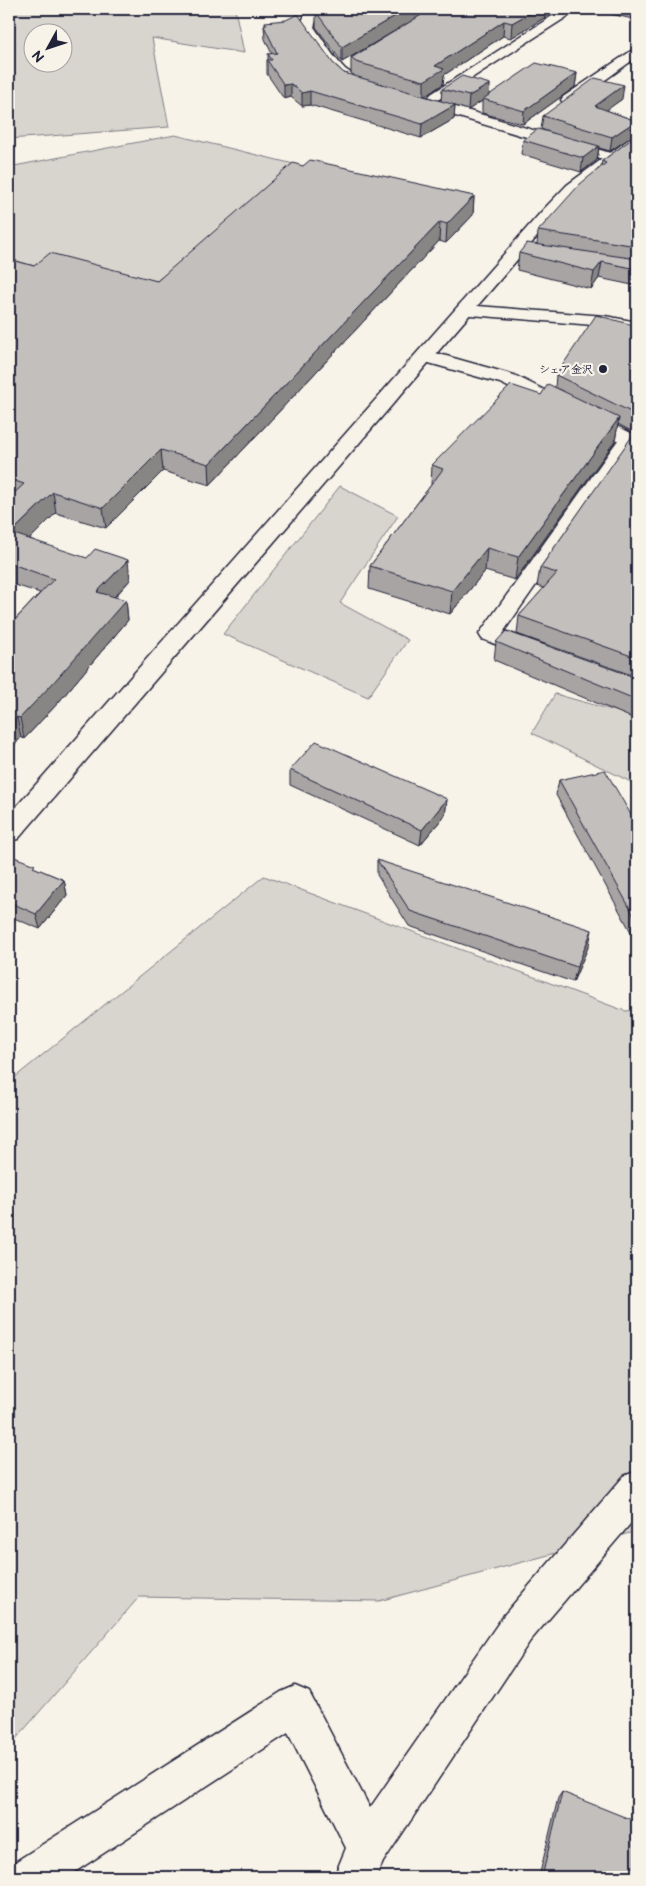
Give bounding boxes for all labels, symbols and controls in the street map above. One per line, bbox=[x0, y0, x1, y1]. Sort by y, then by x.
north arrow bbox=[22, 22, 72, 72]
text: N bbox=[29, 47, 48, 66]
place label: シェア金沢 bbox=[539, 363, 593, 376]
marker: シェア金沢 bbox=[597, 363, 609, 375]

